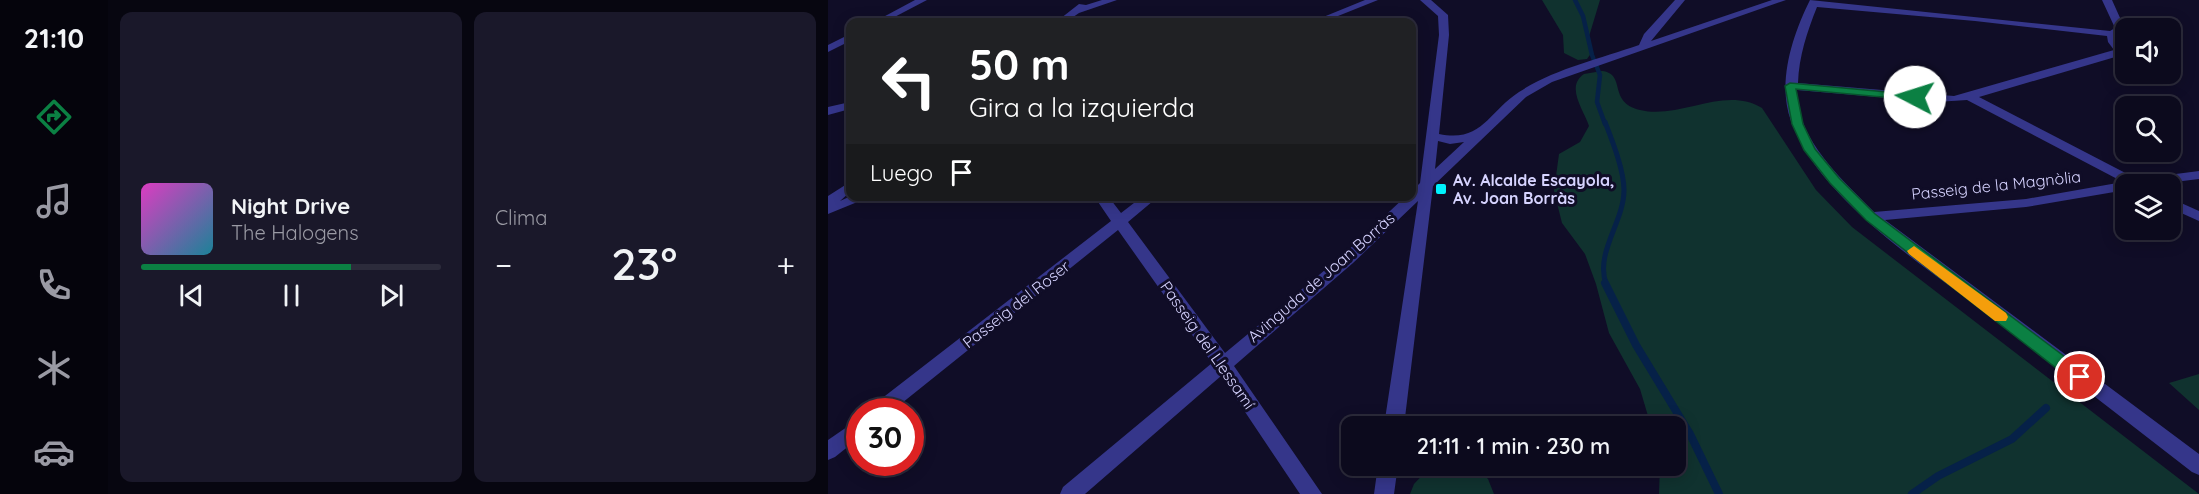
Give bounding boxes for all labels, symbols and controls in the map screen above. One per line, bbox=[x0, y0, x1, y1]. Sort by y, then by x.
map controls bbox=[2115, 18, 2181, 240]
button: sound bbox=[2115, 18, 2181, 84]
text: 21:10 bbox=[24, 21, 84, 55]
text: 50 m bbox=[969, 38, 1069, 91]
icon: left bbox=[870, 42, 948, 120]
position arrow bbox=[1883, 65, 1947, 129]
text: Gira a la izquierda bbox=[969, 90, 1195, 124]
icon: directions bbox=[33, 96, 75, 138]
button: search bbox=[2115, 96, 2181, 162]
icon: arrive bbox=[945, 156, 978, 189]
text: Luego bbox=[870, 159, 933, 187]
street label: Passeig de la Magnòlia bbox=[1910, 166, 2082, 204]
place label: Av. Alcalde Escayola, Av. Joan Borràs bbox=[1453, 170, 1614, 208]
button: layers bbox=[2115, 174, 2181, 240]
icon: music bbox=[33, 180, 75, 222]
marker: Av. Alcalde Escayola, Av. Joan Borràs bbox=[1434, 182, 1448, 196]
text: Night Drive bbox=[231, 192, 350, 220]
text: Clima bbox=[495, 205, 547, 230]
street label: Avinguda de Joan Borràs bbox=[1243, 208, 1399, 346]
text: The Halogens bbox=[231, 220, 359, 245]
text: 23° bbox=[611, 235, 677, 291]
text: − bbox=[495, 244, 512, 285]
text: + bbox=[776, 244, 795, 285]
street label: Passeig del Roser bbox=[958, 256, 1074, 352]
icon: phone bbox=[33, 264, 75, 306]
street label: Passeig del Llessamí bbox=[1156, 277, 1260, 413]
icon: previous bbox=[175, 279, 208, 312]
icon: pause bbox=[275, 279, 308, 312]
icon: next bbox=[375, 279, 408, 312]
icon: climate bbox=[33, 347, 75, 389]
pin bbox=[2054, 351, 2105, 402]
icon: arrive bbox=[2063, 360, 2096, 393]
speed limit sign: 30 bbox=[846, 398, 924, 476]
icon: car bbox=[33, 431, 75, 473]
text: 21:11 · 1 min · 230 m bbox=[1417, 432, 1610, 460]

